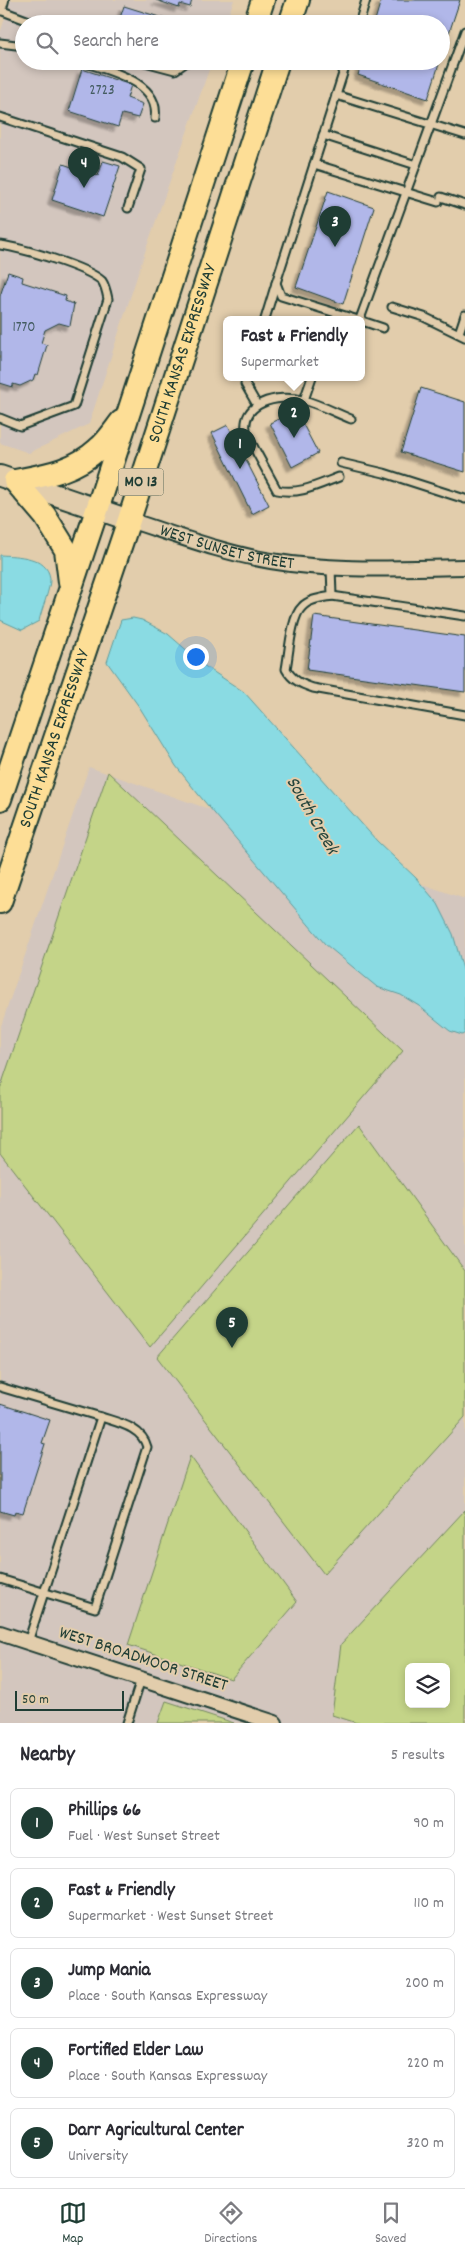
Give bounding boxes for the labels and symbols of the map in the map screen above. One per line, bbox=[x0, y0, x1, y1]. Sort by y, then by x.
house number: 2723 bbox=[89, 80, 115, 102]
pin: 4 bbox=[68, 147, 100, 188]
pin: 3 bbox=[319, 206, 351, 247]
street label: SOUTH KANSAS EXPRESSWAY bbox=[142, 260, 224, 446]
house number: 1770 bbox=[13, 317, 35, 339]
pin: 2 bbox=[278, 397, 310, 438]
pin: 1 bbox=[224, 428, 256, 469]
road number: MO 13 bbox=[118, 468, 164, 496]
street label: WEST SUNSET STREET bbox=[156, 518, 296, 577]
your location bbox=[183, 644, 209, 670]
street label: SOUTH KANSAS EXPRESSWAY bbox=[13, 645, 97, 832]
water label: South Creek bbox=[278, 772, 345, 862]
pin: 5 bbox=[216, 1307, 248, 1348]
street label: WEST BROADMOOR STREET bbox=[55, 1621, 231, 1699]
scale bar bbox=[15, 1688, 124, 1711]

